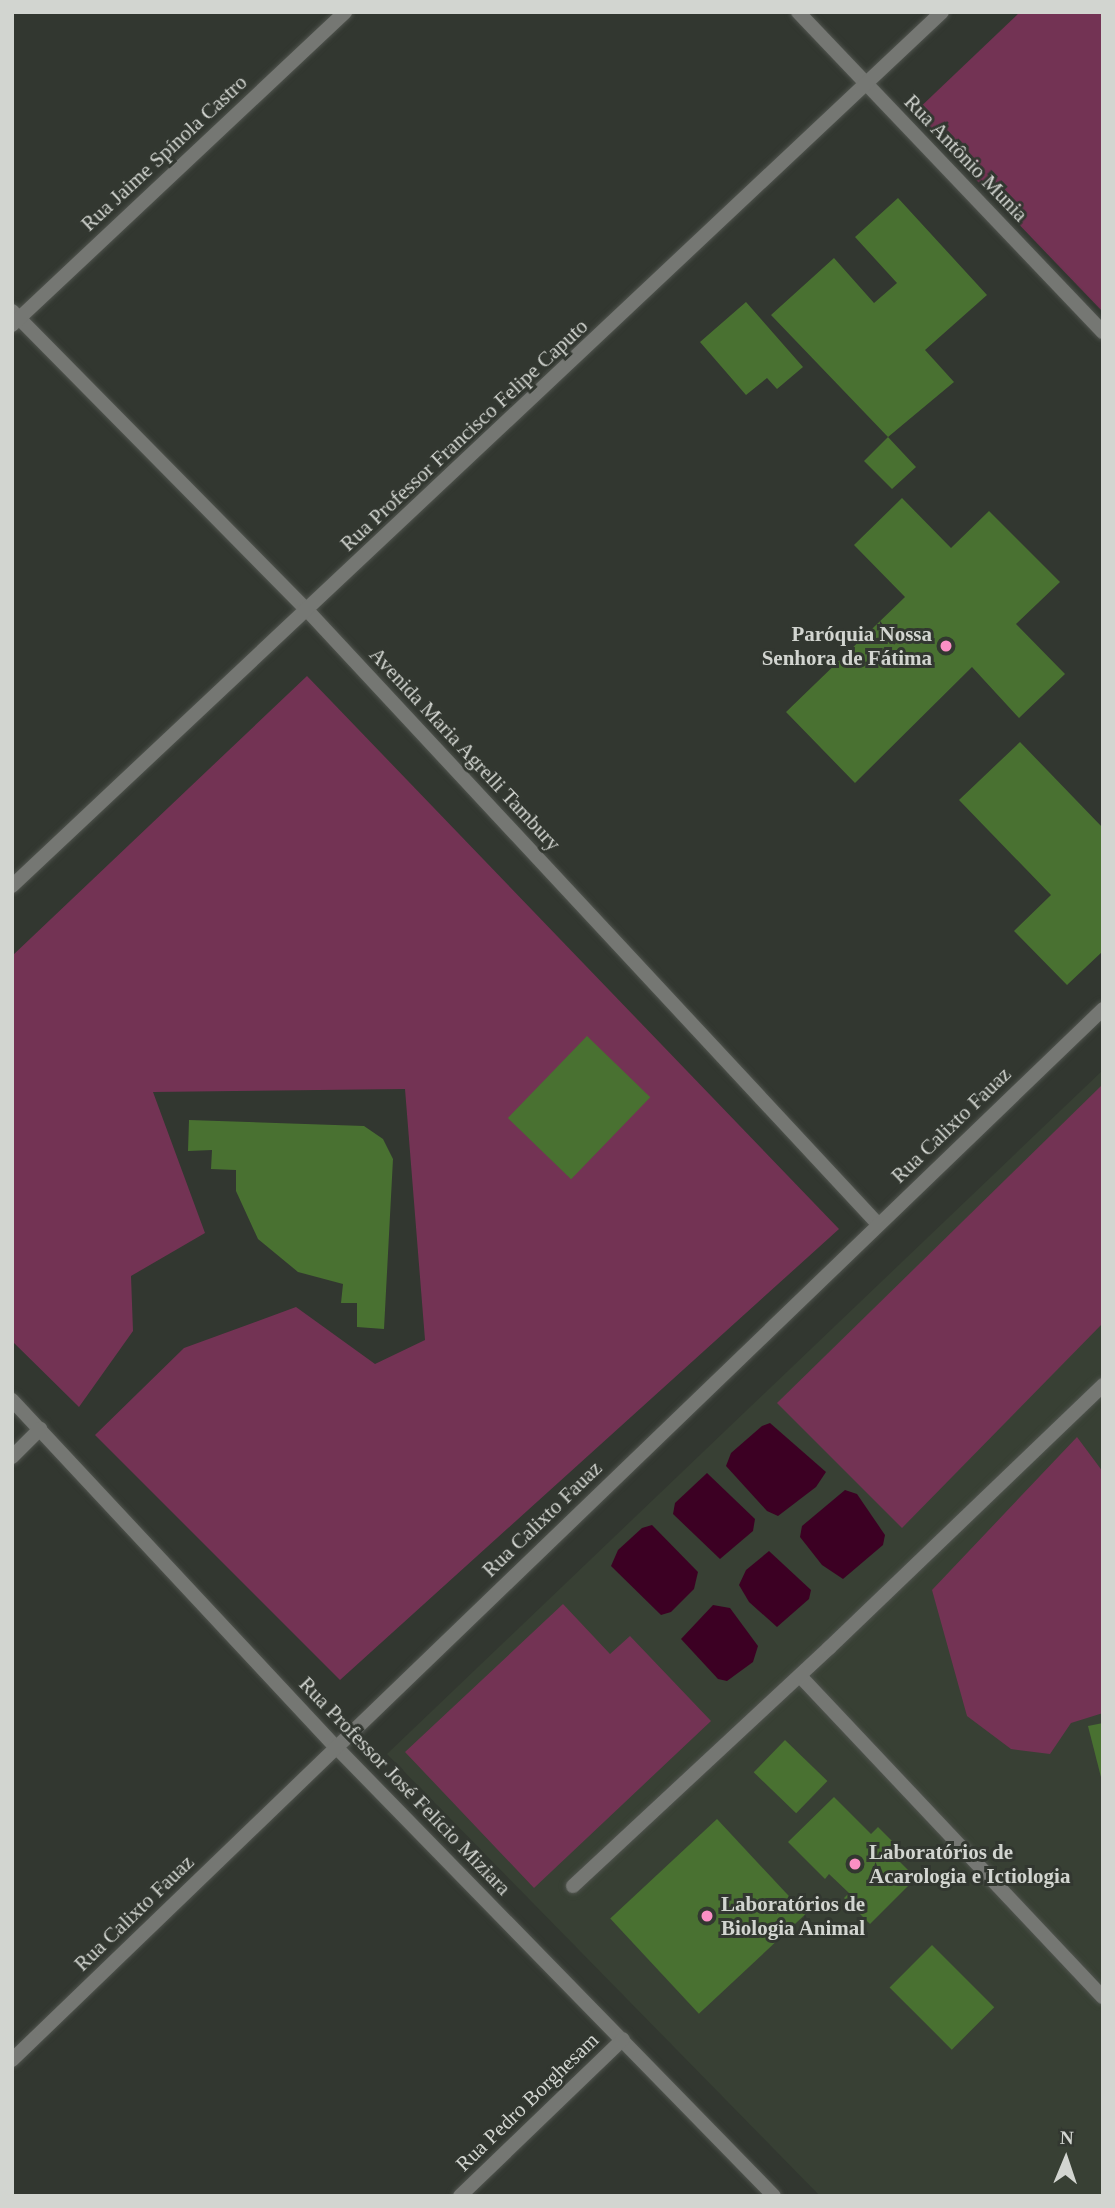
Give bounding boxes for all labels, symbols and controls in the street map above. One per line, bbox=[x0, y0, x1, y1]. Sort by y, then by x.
street label: Rua Jaime Spínola Castro bbox=[76, 70, 252, 236]
street label: Rua Antônio Munia bbox=[899, 89, 1033, 227]
street label: Rua Professor Francisco Felipe Caputo bbox=[335, 314, 593, 556]
place label: Paróquia Nossa Senhora de Fátima bbox=[762, 621, 932, 671]
marker: Paróquia Nossa Senhora de Fátima bbox=[938, 638, 954, 654]
street label: Avenida Maria Agrelli Tambury bbox=[364, 642, 566, 856]
street label: Rua Calixto Fauaz bbox=[886, 1062, 1016, 1188]
street label: Rua Calixto Fauaz bbox=[477, 1456, 607, 1582]
street label: Rua Professor José Felício Miziara bbox=[294, 1672, 516, 1900]
place label: Laboratórios de Acarologia e Ictiologia bbox=[869, 1839, 1070, 1889]
street label: Rua Calixto Fauaz bbox=[69, 1850, 199, 1976]
marker: Laboratórios de Acarologia e Ictiologia bbox=[847, 1856, 863, 1872]
place label: Laboratórios de Biologia Animal bbox=[721, 1891, 866, 1941]
marker: Laboratórios de Biologia Animal bbox=[699, 1908, 715, 1924]
street label: Rua Pedro Borghesam bbox=[450, 2027, 604, 2177]
north arrow bbox=[1031, 2124, 1101, 2194]
text: N bbox=[1060, 2127, 1074, 2148]

